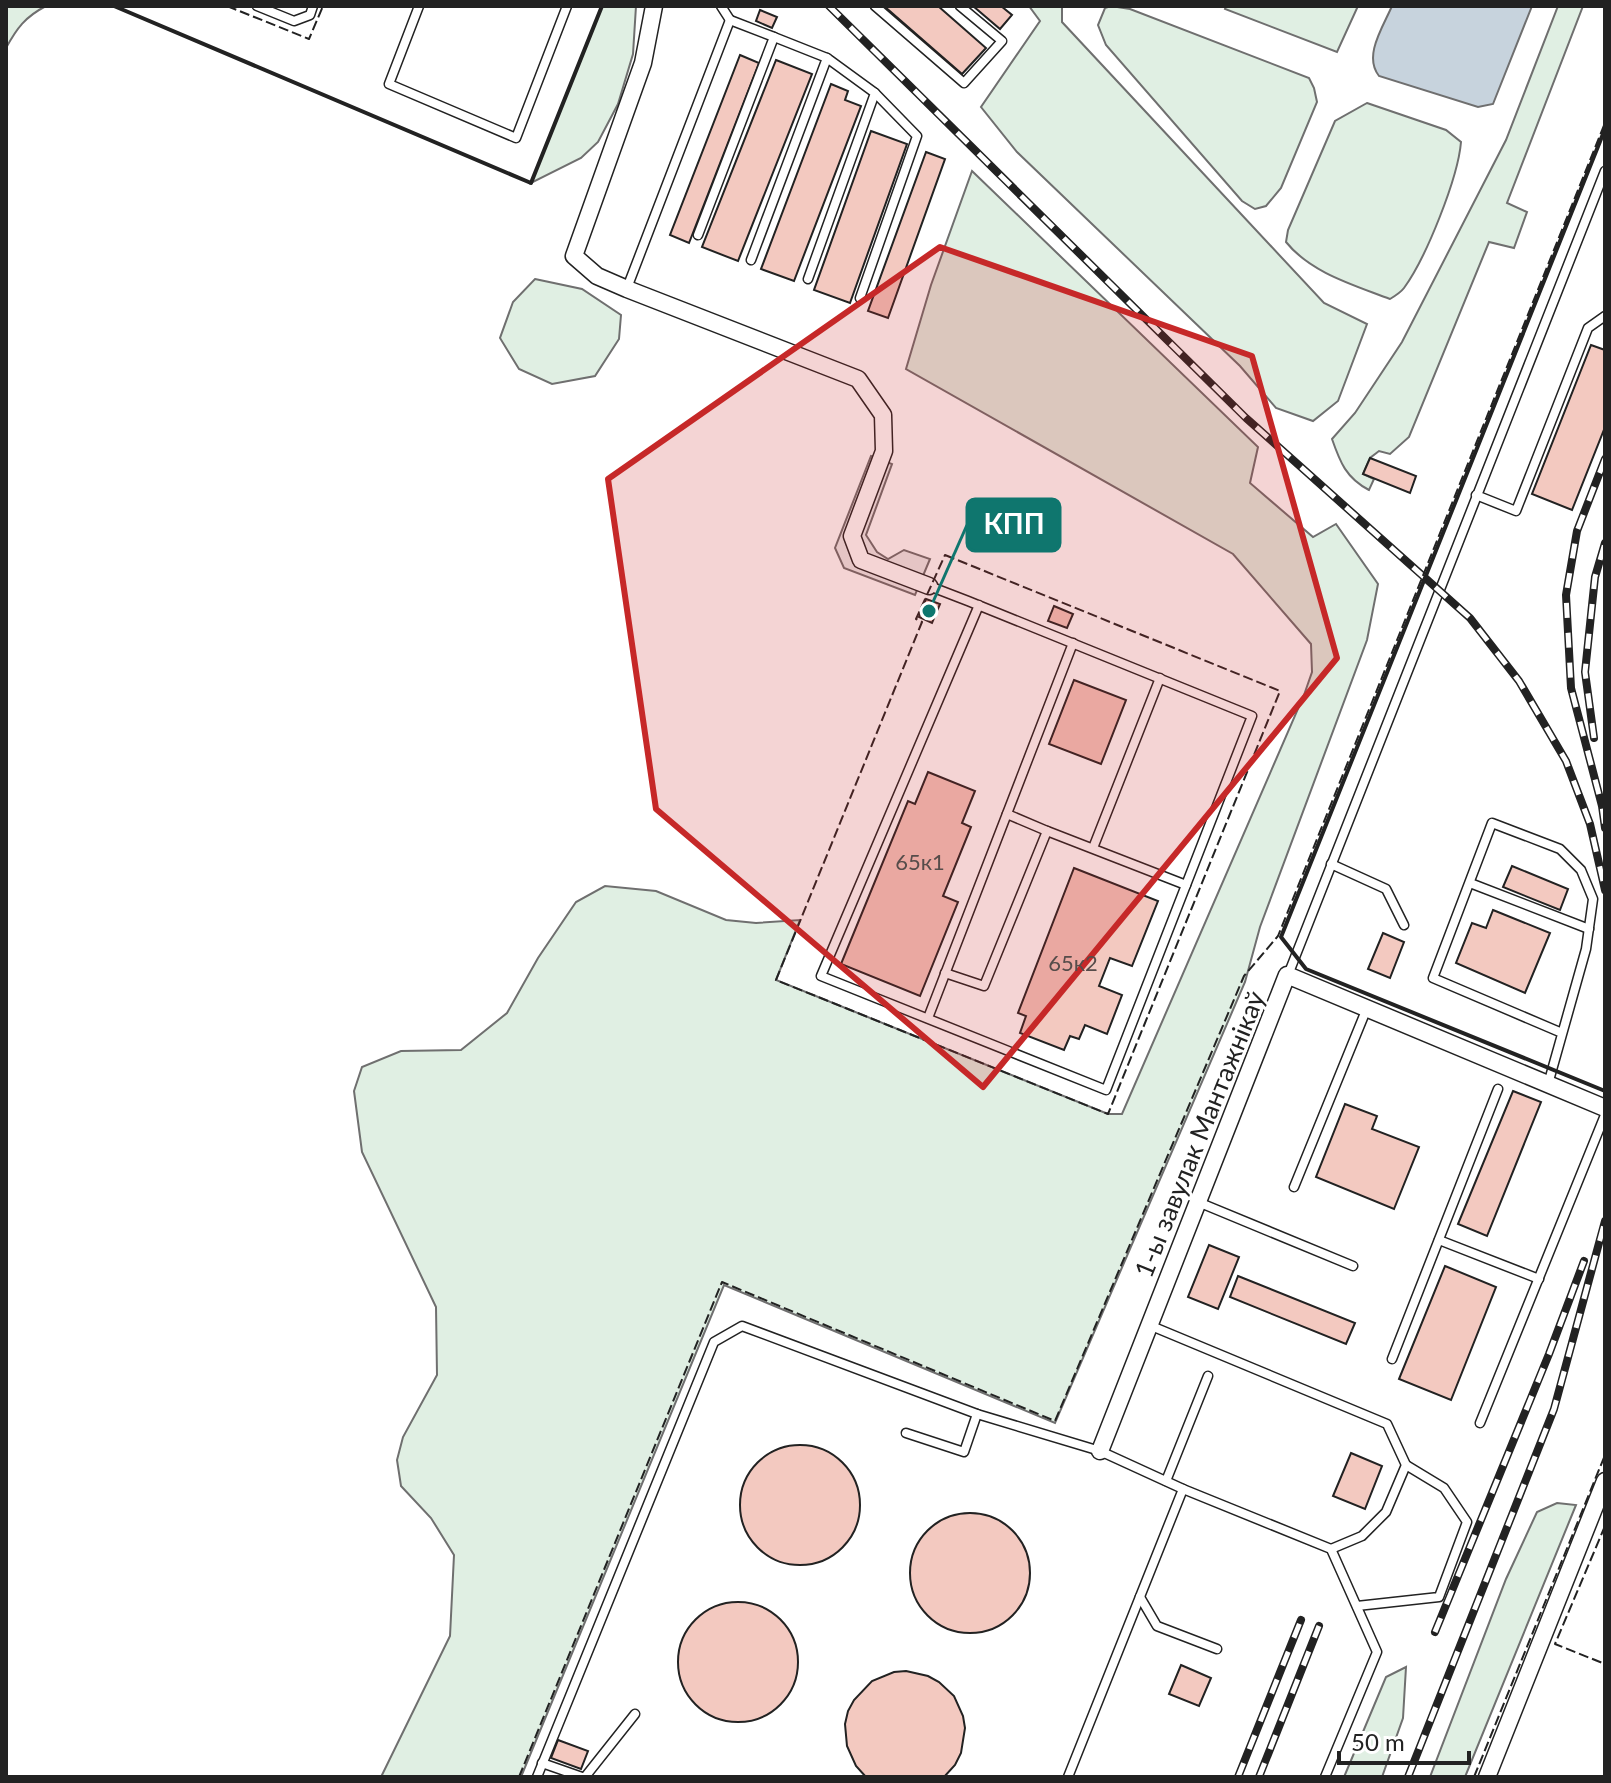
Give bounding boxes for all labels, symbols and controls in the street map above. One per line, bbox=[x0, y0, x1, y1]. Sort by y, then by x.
callout: КПП bbox=[967, 499, 1060, 551]
text: КПП bbox=[983, 506, 1045, 540]
house number: 65к1 bbox=[895, 848, 945, 875]
house number: 65к2 bbox=[1048, 949, 1098, 976]
street label: 1-ы завулак Мантажнікаў bbox=[1127, 986, 1271, 1282]
scale bar bbox=[1339, 1715, 1469, 1765]
text: 50 m bbox=[1351, 1727, 1405, 1756]

